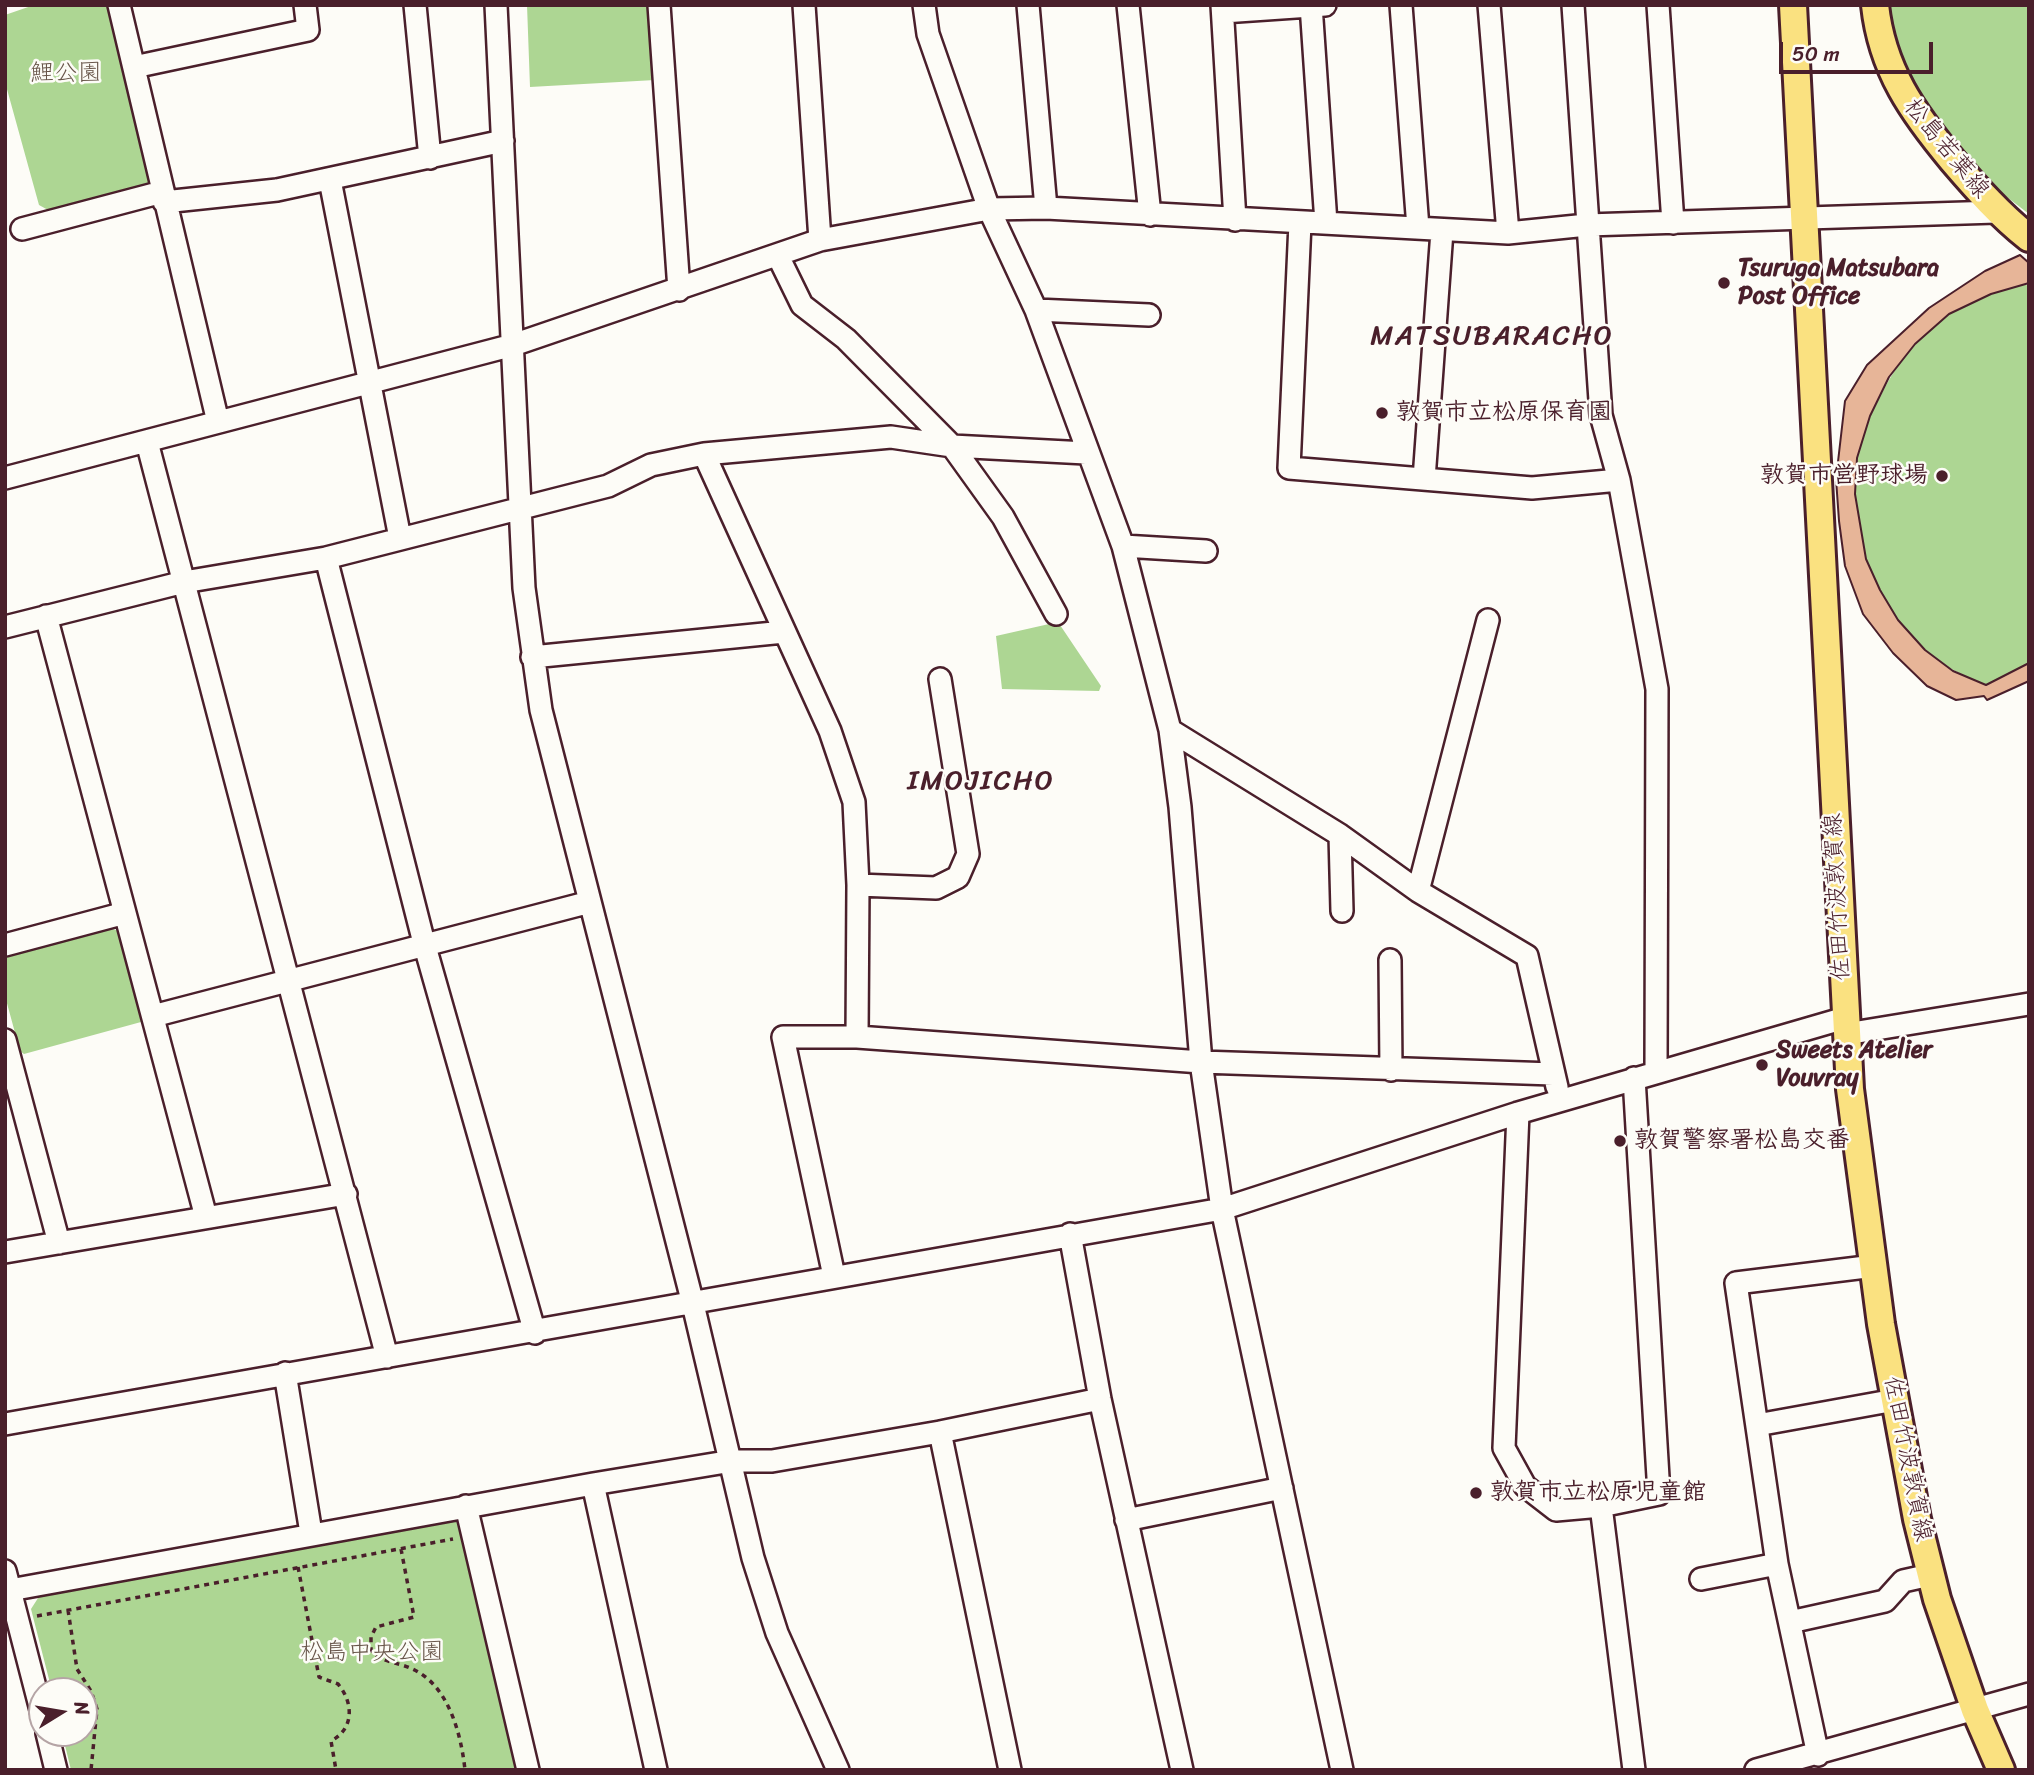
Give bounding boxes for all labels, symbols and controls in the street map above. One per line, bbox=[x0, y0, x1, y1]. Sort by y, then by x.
scale bar bbox=[1782, 28, 1936, 72]
text: 50 m bbox=[1792, 35, 1840, 73]
park label: 鯉公園 bbox=[30, 60, 102, 88]
street label: 松島若葉線 bbox=[1897, 93, 1995, 205]
place label: Tsuruga Matsubara Post Office bbox=[1738, 255, 1939, 311]
marker: Tsuruga Matsubara Post Office bbox=[1716, 275, 1732, 291]
district label: MATSUBARACHO bbox=[1374, 320, 1610, 354]
place label: 敦賀市立松原保育園 bbox=[1396, 399, 1612, 427]
marker: 敦賀市立松原保育園 bbox=[1374, 405, 1390, 421]
place label: 敦賀市営野球場 bbox=[1760, 462, 1928, 490]
marker: 敦賀市営野球場 bbox=[1934, 468, 1950, 484]
district label: IMOJICHO bbox=[910, 765, 1052, 799]
street label: 佐田竹波敦賀線 bbox=[1819, 812, 1857, 982]
place label: Sweets Atelier Vouvray bbox=[1776, 1037, 1932, 1093]
marker: Sweets Atelier Vouvray bbox=[1754, 1057, 1770, 1073]
place label: 敦賀警察署松島交番 bbox=[1634, 1127, 1850, 1155]
marker: 敦賀警察署松島交番 bbox=[1612, 1133, 1628, 1149]
street label: 佐田竹波敦賀線 bbox=[1877, 1374, 1937, 1544]
place label: 敦賀市立松原児童館 bbox=[1490, 1479, 1706, 1507]
marker: 敦賀市立松原児童館 bbox=[1468, 1485, 1484, 1501]
park label: 松島中央公園 bbox=[300, 1639, 444, 1667]
north arrow bbox=[28, 1677, 98, 1747]
text: N bbox=[65, 1699, 100, 1718]

